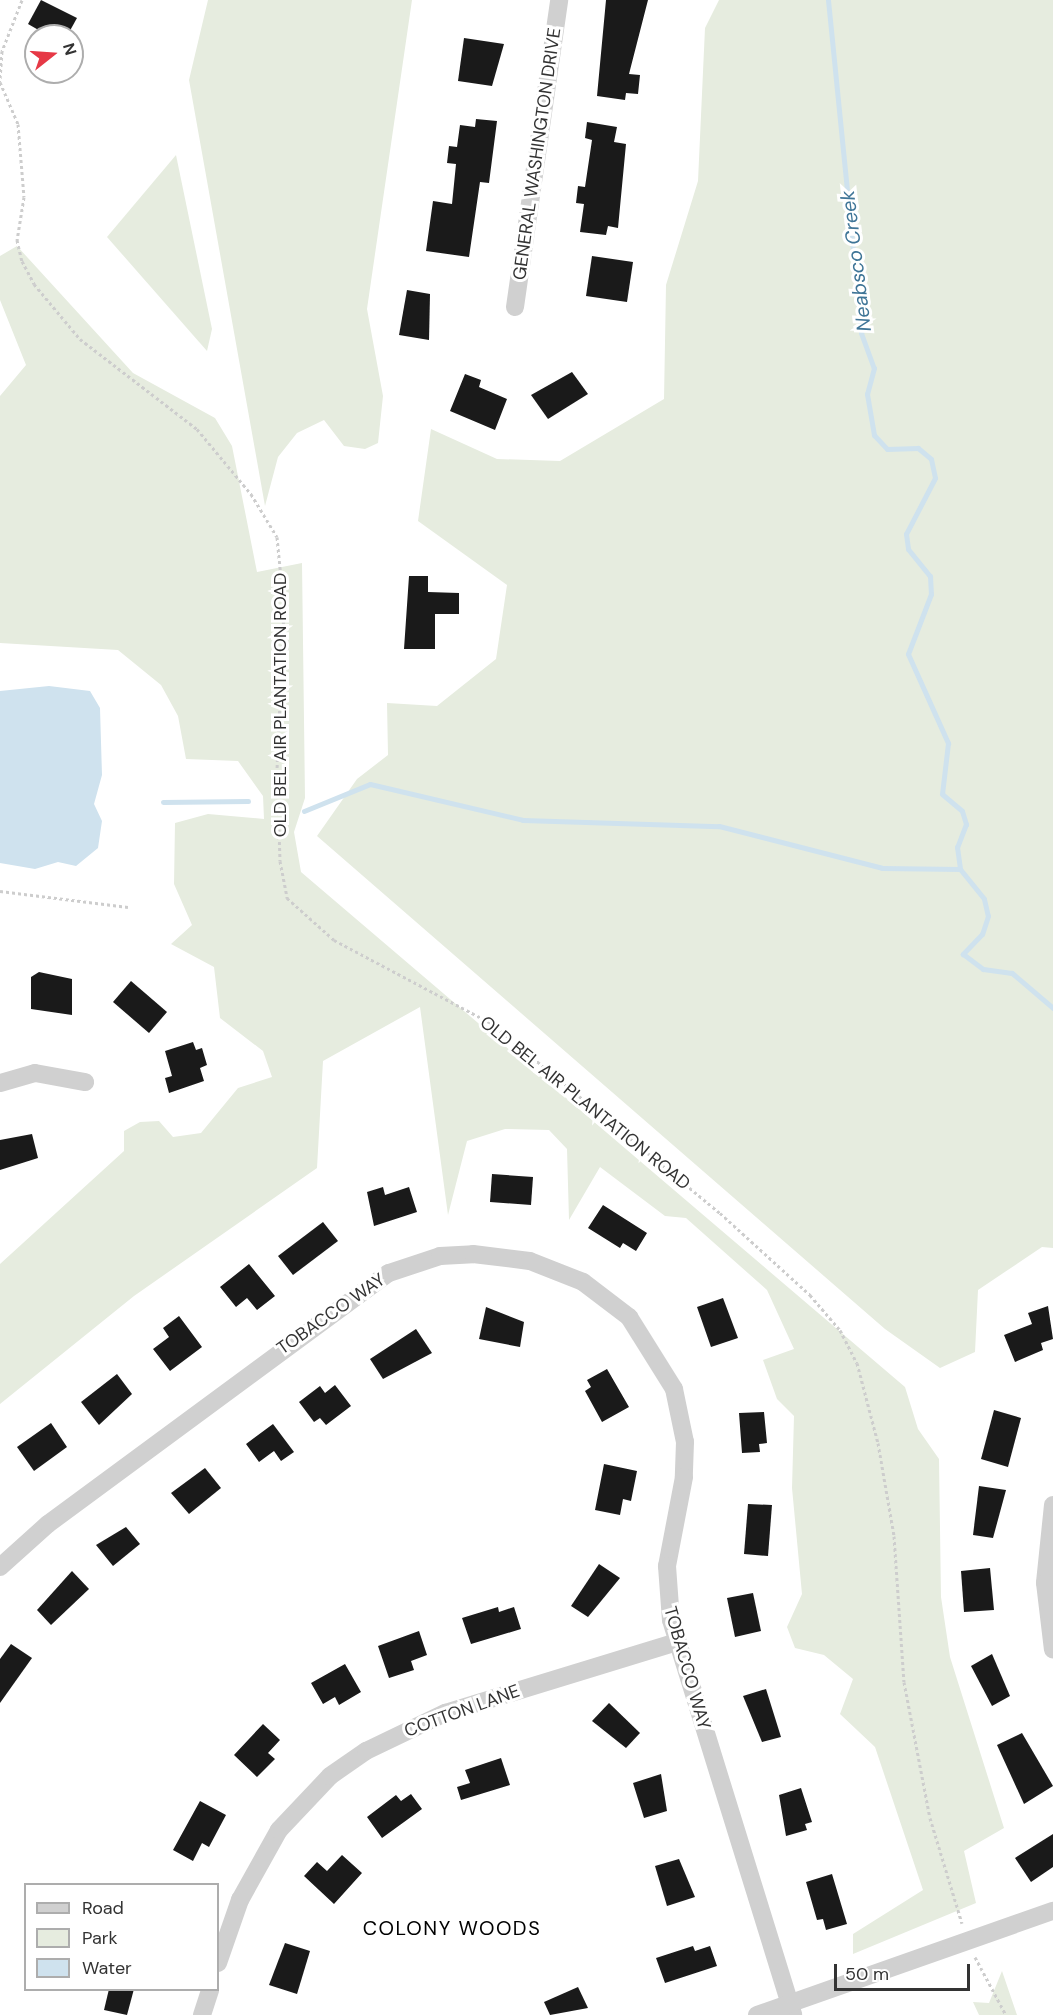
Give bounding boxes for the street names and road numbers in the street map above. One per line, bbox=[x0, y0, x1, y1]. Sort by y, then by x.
street label: GENERAL WASHINGTON DRIVE bbox=[509, 26, 565, 282]
street label: OLD BEL AIR PLANTATION ROAD bbox=[269, 573, 291, 837]
street label: OLD BEL AIR PLANTATION ROAD bbox=[475, 1011, 695, 1195]
street label: TOBACCO WAY bbox=[273, 1269, 389, 1359]
street label: TOBACCO WAY bbox=[659, 1604, 715, 1732]
street label: COTTON LANE bbox=[401, 1680, 523, 1742]

